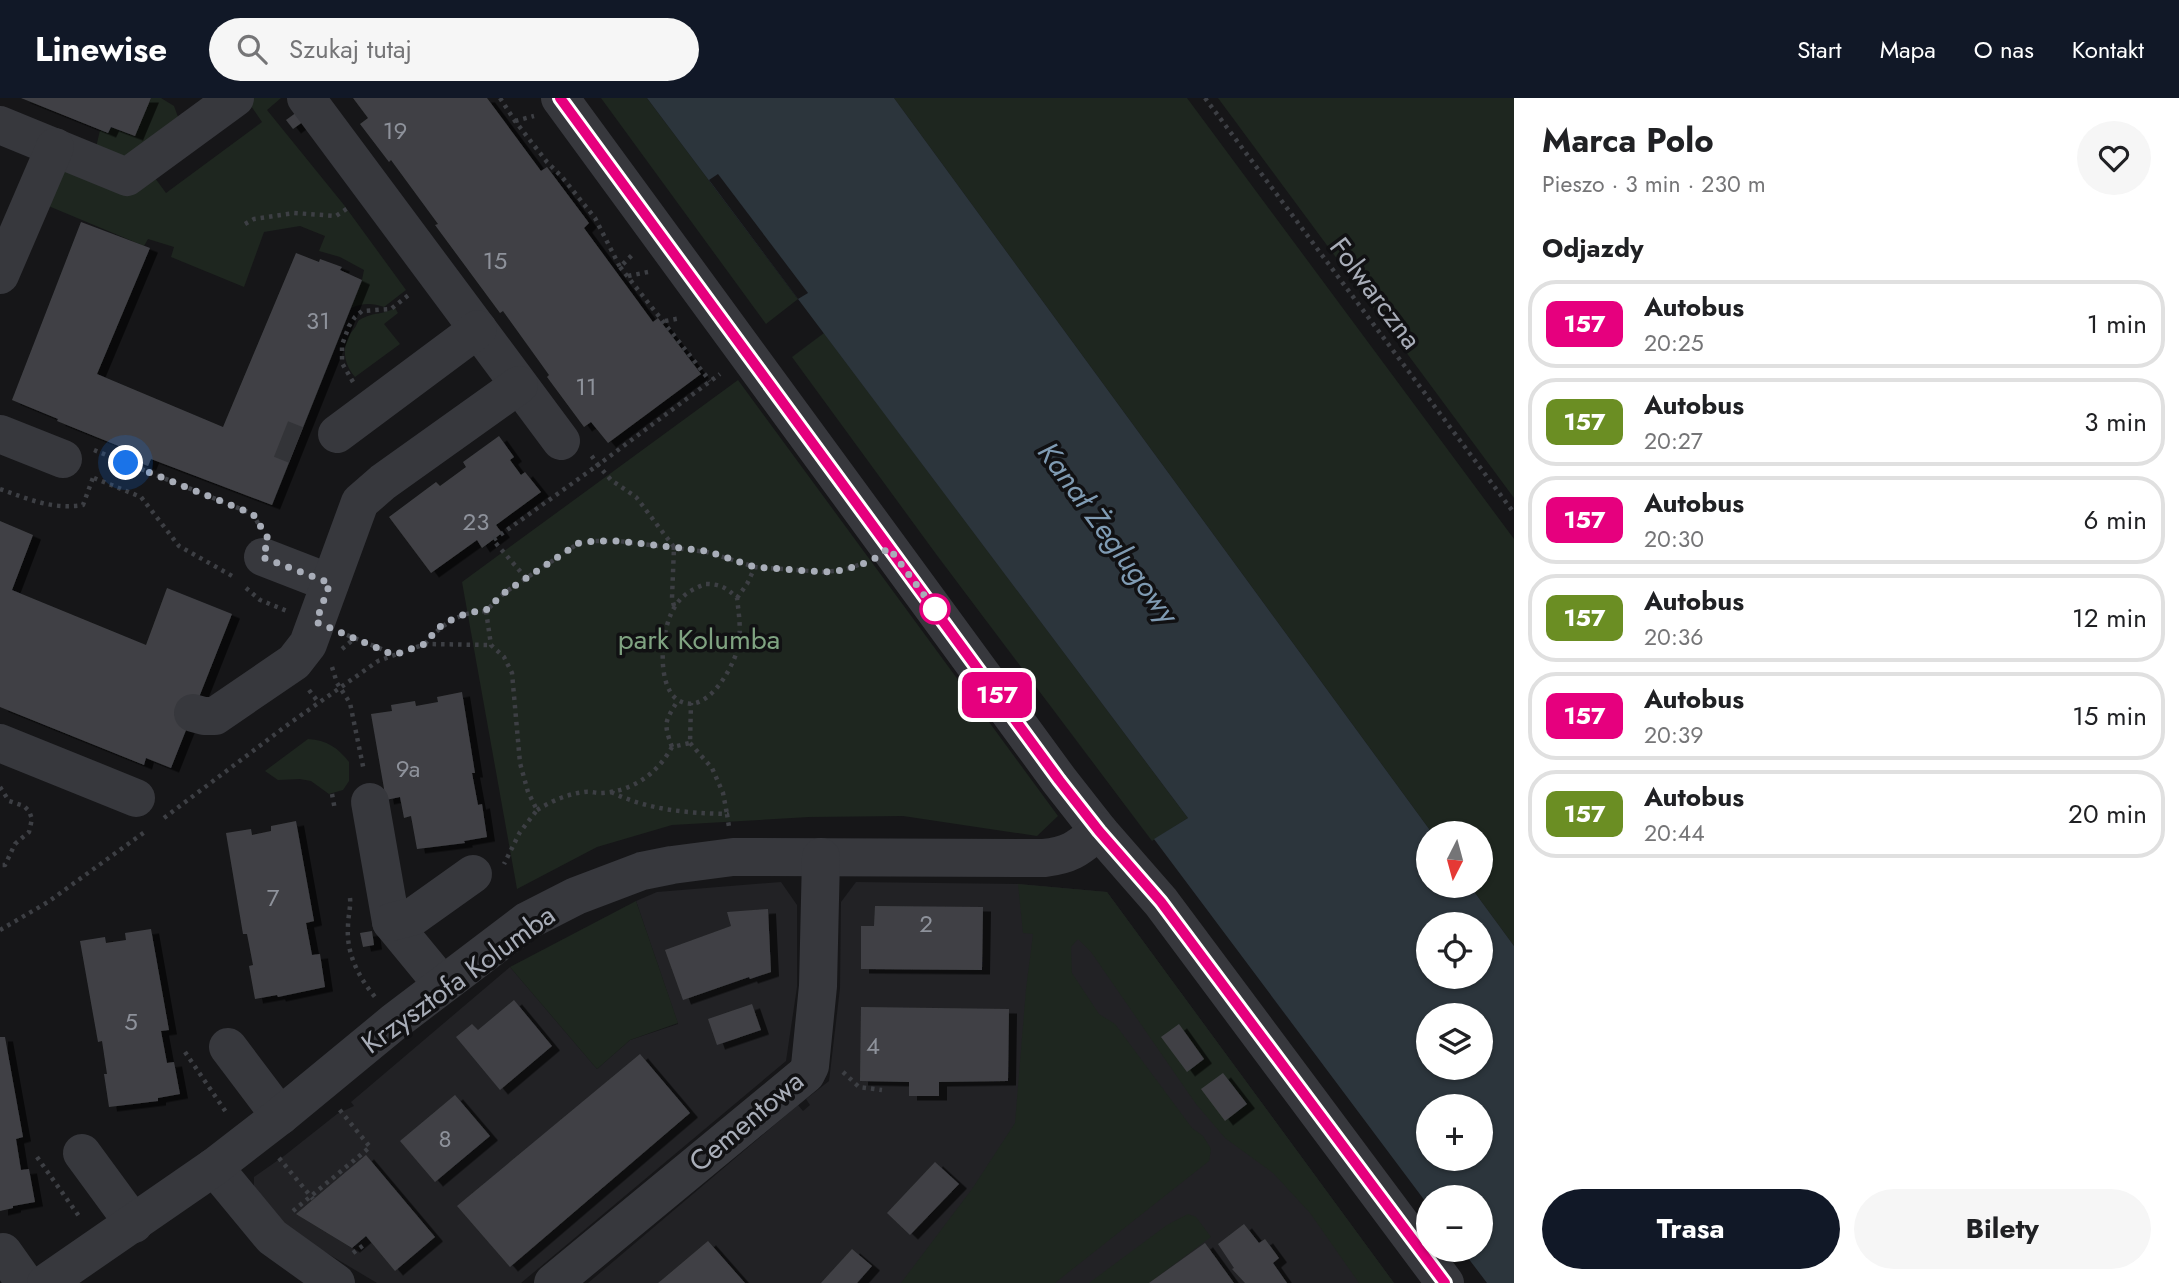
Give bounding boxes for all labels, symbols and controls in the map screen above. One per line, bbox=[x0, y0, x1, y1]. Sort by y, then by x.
search box bbox=[209, 18, 699, 81]
text: Linewise bbox=[35, 26, 167, 73]
icon: search bbox=[233, 30, 271, 68]
text: Szukaj tutaj bbox=[289, 30, 412, 68]
text: Start bbox=[1797, 32, 1842, 67]
text: Mapa bbox=[1880, 32, 1936, 67]
text: O nas bbox=[1974, 32, 2034, 67]
text: Kontakt bbox=[2072, 32, 2144, 67]
house number: 19 bbox=[383, 113, 407, 148]
text: Marca Polo bbox=[1542, 117, 1714, 164]
button: heart bbox=[2077, 121, 2151, 195]
text: Pieszo · 3 min · 230 m bbox=[1542, 167, 1766, 201]
street label: Folwarczna bbox=[1320, 229, 1431, 358]
text: Odjazdy bbox=[1542, 229, 1644, 267]
house number: 15 bbox=[483, 243, 507, 278]
text: Autobus bbox=[1644, 288, 1744, 326]
house number: 31 bbox=[306, 303, 330, 338]
text: 1 min bbox=[2087, 305, 2147, 343]
text: 157 bbox=[1563, 306, 1606, 341]
text: 20:25 bbox=[1644, 326, 1704, 360]
house number: 11 bbox=[575, 369, 597, 404]
text: Autobus bbox=[1644, 386, 1744, 424]
text: 3 min bbox=[2084, 403, 2147, 441]
text: 157 bbox=[1563, 404, 1606, 439]
text: 20:27 bbox=[1644, 424, 1703, 458]
water label: Kanał Żeglugowy bbox=[1028, 433, 1190, 634]
your location bbox=[108, 445, 143, 480]
text: Autobus bbox=[1644, 484, 1744, 522]
text: 6 min bbox=[2084, 501, 2147, 539]
text: 157 bbox=[1563, 502, 1606, 537]
house number: 23 bbox=[463, 504, 489, 539]
text: 20:30 bbox=[1644, 522, 1704, 556]
text: Autobus bbox=[1644, 582, 1744, 620]
unlabelled marker bbox=[920, 594, 950, 624]
text: 12 min bbox=[2072, 599, 2147, 637]
text: 157 bbox=[1563, 600, 1606, 635]
park label: park Kolumba bbox=[618, 619, 780, 660]
text: 20:36 bbox=[1644, 620, 1704, 654]
line badge: 157 bbox=[957, 672, 1037, 718]
text: 157 bbox=[976, 677, 1018, 712]
text: Autobus bbox=[1644, 680, 1744, 718]
text: 15 min bbox=[2072, 697, 2147, 735]
text: 157 bbox=[1563, 698, 1606, 733]
text: 20:39 bbox=[1644, 718, 1704, 752]
house number: 9a bbox=[396, 751, 420, 786]
text: Autobus bbox=[1644, 778, 1744, 816]
text: 20 min bbox=[2068, 795, 2147, 833]
text: 157 bbox=[1563, 796, 1606, 831]
text: 20:44 bbox=[1644, 816, 1705, 850]
north arrow bbox=[1416, 821, 1493, 898]
map controls bbox=[1416, 821, 1493, 1262]
house number: 7 bbox=[267, 880, 280, 915]
street label: Krzysztofa Kolumba bbox=[353, 895, 564, 1064]
house number: 2 bbox=[919, 906, 933, 941]
button: locate bbox=[1416, 912, 1493, 989]
button: layers bbox=[1416, 1003, 1493, 1080]
house number: 5 bbox=[124, 1004, 138, 1039]
house number: 4 bbox=[866, 1028, 880, 1063]
street label: Cementowa bbox=[680, 1061, 813, 1182]
button: + bbox=[1416, 1094, 1493, 1171]
house number: 8 bbox=[438, 1121, 452, 1156]
button: − bbox=[1416, 1185, 1493, 1262]
button: Trasa bbox=[1542, 1189, 1840, 1269]
button: Bilety bbox=[1854, 1189, 2151, 1269]

